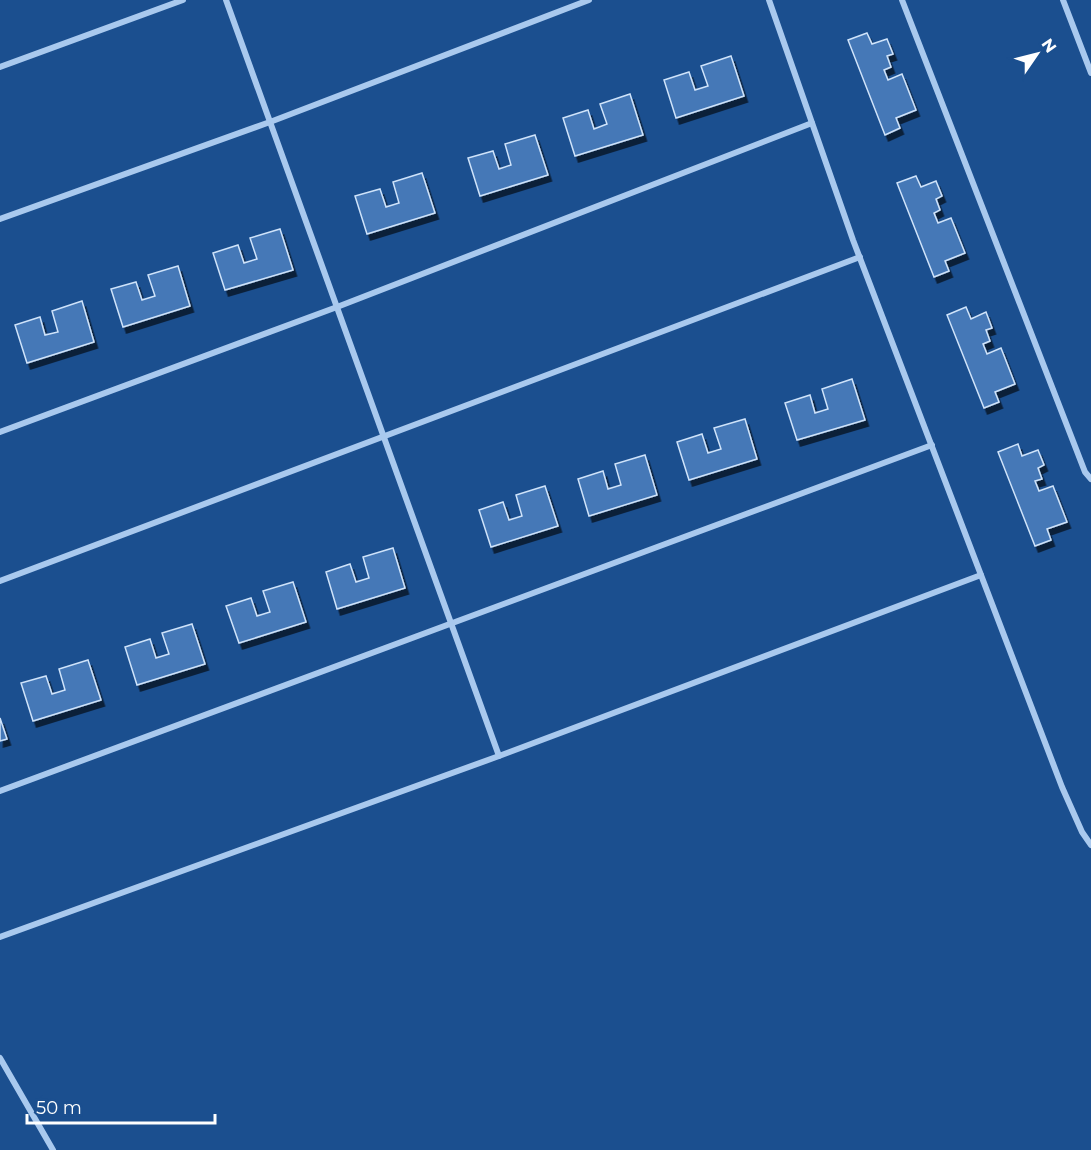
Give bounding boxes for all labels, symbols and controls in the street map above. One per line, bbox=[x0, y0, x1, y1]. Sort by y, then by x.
north arrow bbox=[1007, 24, 1067, 84]
text: N bbox=[1037, 35, 1060, 56]
scale bar bbox=[27, 1087, 214, 1125]
text: 50 m bbox=[36, 1097, 82, 1119]

